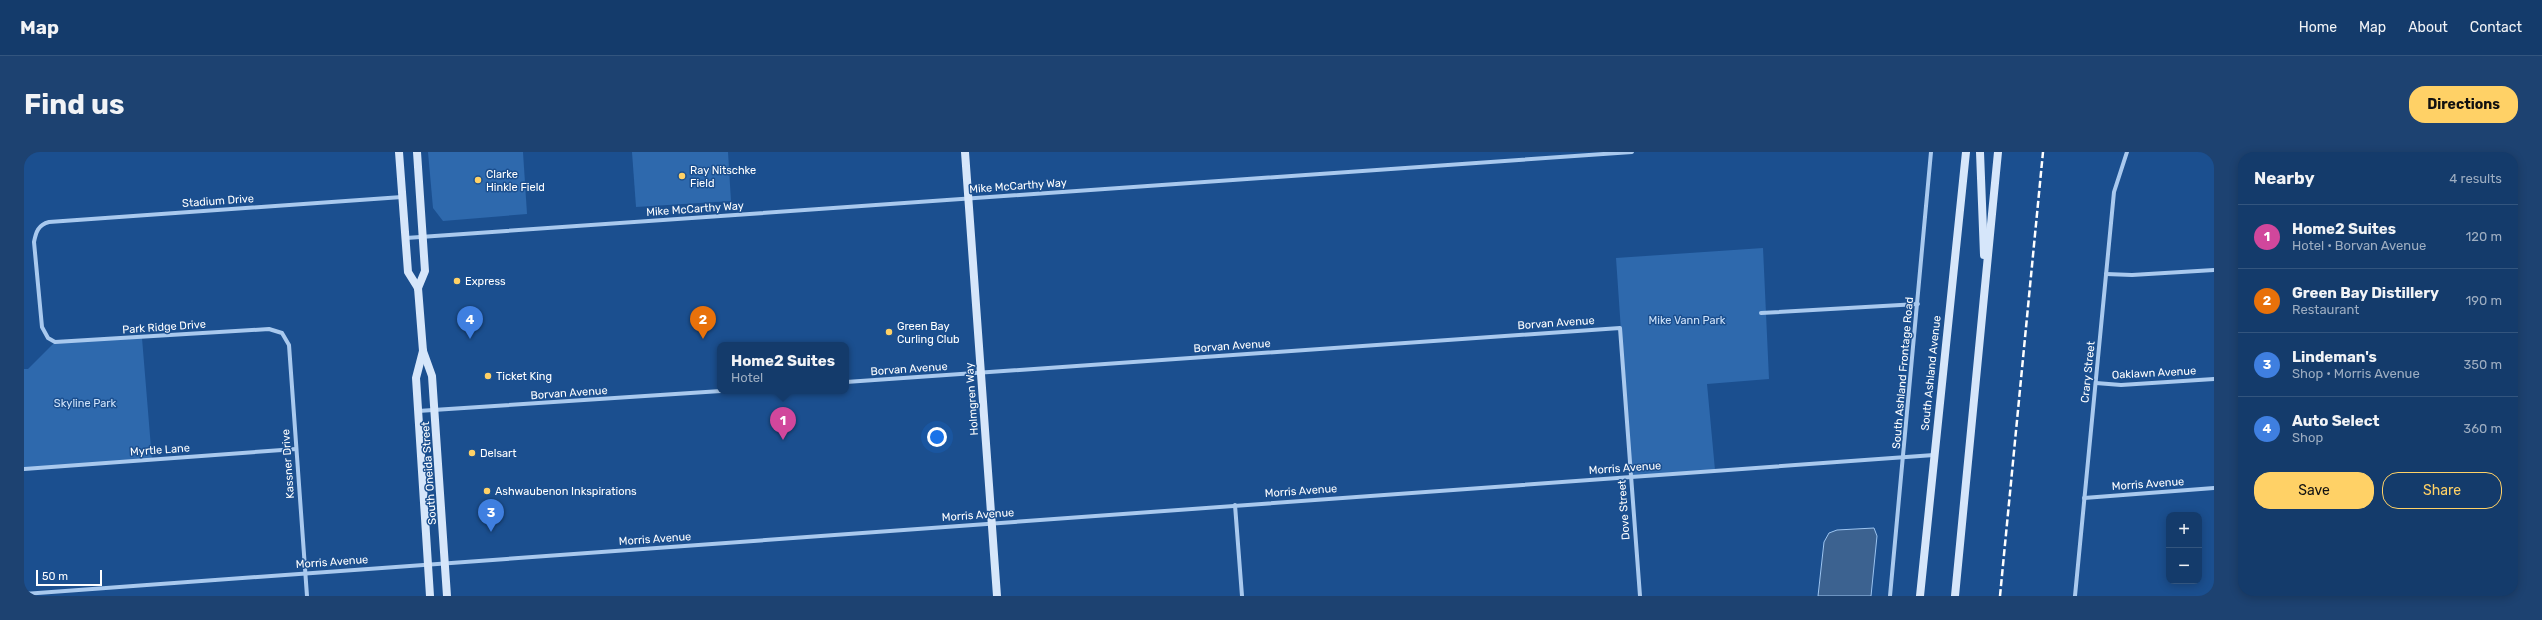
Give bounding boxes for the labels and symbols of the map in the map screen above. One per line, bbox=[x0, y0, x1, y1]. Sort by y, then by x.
place label: Ray Nitschke Field bbox=[690, 164, 756, 190]
place label: Clarke Hinkle Field bbox=[486, 168, 545, 194]
marker: Ray Nitschke Field bbox=[677, 171, 687, 181]
marker: Clarke Hinkle Field bbox=[473, 175, 483, 185]
street label: Mike McCarthy Way bbox=[969, 176, 1067, 196]
street label: Stadium Drive bbox=[182, 192, 254, 210]
street label: Mike McCarthy Way bbox=[646, 199, 744, 219]
place label: Express bbox=[465, 275, 506, 288]
marker: Express bbox=[452, 276, 462, 286]
street label: South Ashland Frontage Road bbox=[1890, 296, 1916, 450]
pin: 4 bbox=[457, 306, 483, 339]
pin: 2 bbox=[690, 306, 716, 339]
street label: Borvan Avenue bbox=[1517, 314, 1595, 332]
park label: Mike Vann Park bbox=[1649, 314, 1726, 327]
street label: South Ashland Avenue bbox=[1918, 315, 1944, 431]
street label: Park Ridge Drive bbox=[122, 318, 206, 336]
place label: Green Bay Curling Club bbox=[897, 320, 960, 346]
marker: Green Bay Curling Club bbox=[884, 327, 894, 337]
street label: Borvan Avenue bbox=[1193, 337, 1271, 355]
street label: Crary Street bbox=[2078, 340, 2098, 403]
street label: Borvan Avenue bbox=[870, 360, 948, 378]
street label: Holmgren Way bbox=[963, 362, 981, 436]
street label: Oaklawn Avenue bbox=[2112, 364, 2196, 382]
place label: Ticket King bbox=[496, 370, 552, 383]
marker: Ticket King bbox=[483, 371, 493, 381]
street label: Borvan Avenue bbox=[530, 384, 608, 402]
park label: Skyline Park bbox=[54, 397, 116, 410]
pin: 1 bbox=[770, 407, 796, 440]
street label: South Oneida Street bbox=[419, 420, 439, 525]
your location bbox=[927, 427, 947, 447]
street label: Kassner Drive bbox=[279, 429, 297, 499]
street label: Myrtle Lane bbox=[130, 441, 190, 459]
place label: Delsart bbox=[480, 447, 517, 460]
marker: Delsart bbox=[467, 448, 477, 458]
street label: Morris Avenue bbox=[1588, 459, 1662, 477]
street label: Morris Avenue bbox=[2111, 475, 2185, 493]
street label: Dove Street bbox=[1615, 479, 1633, 540]
street label: Morris Avenue bbox=[1264, 482, 1338, 500]
place label: Ashwaubenon Inkspirations bbox=[495, 485, 637, 498]
marker: Ashwaubenon Inkspirations bbox=[482, 486, 492, 496]
pin: 3 bbox=[478, 499, 504, 532]
street label: Morris Avenue bbox=[941, 506, 1015, 524]
street label: Morris Avenue bbox=[618, 530, 692, 548]
street label: Morris Avenue bbox=[295, 553, 369, 571]
scale bar bbox=[36, 568, 102, 587]

